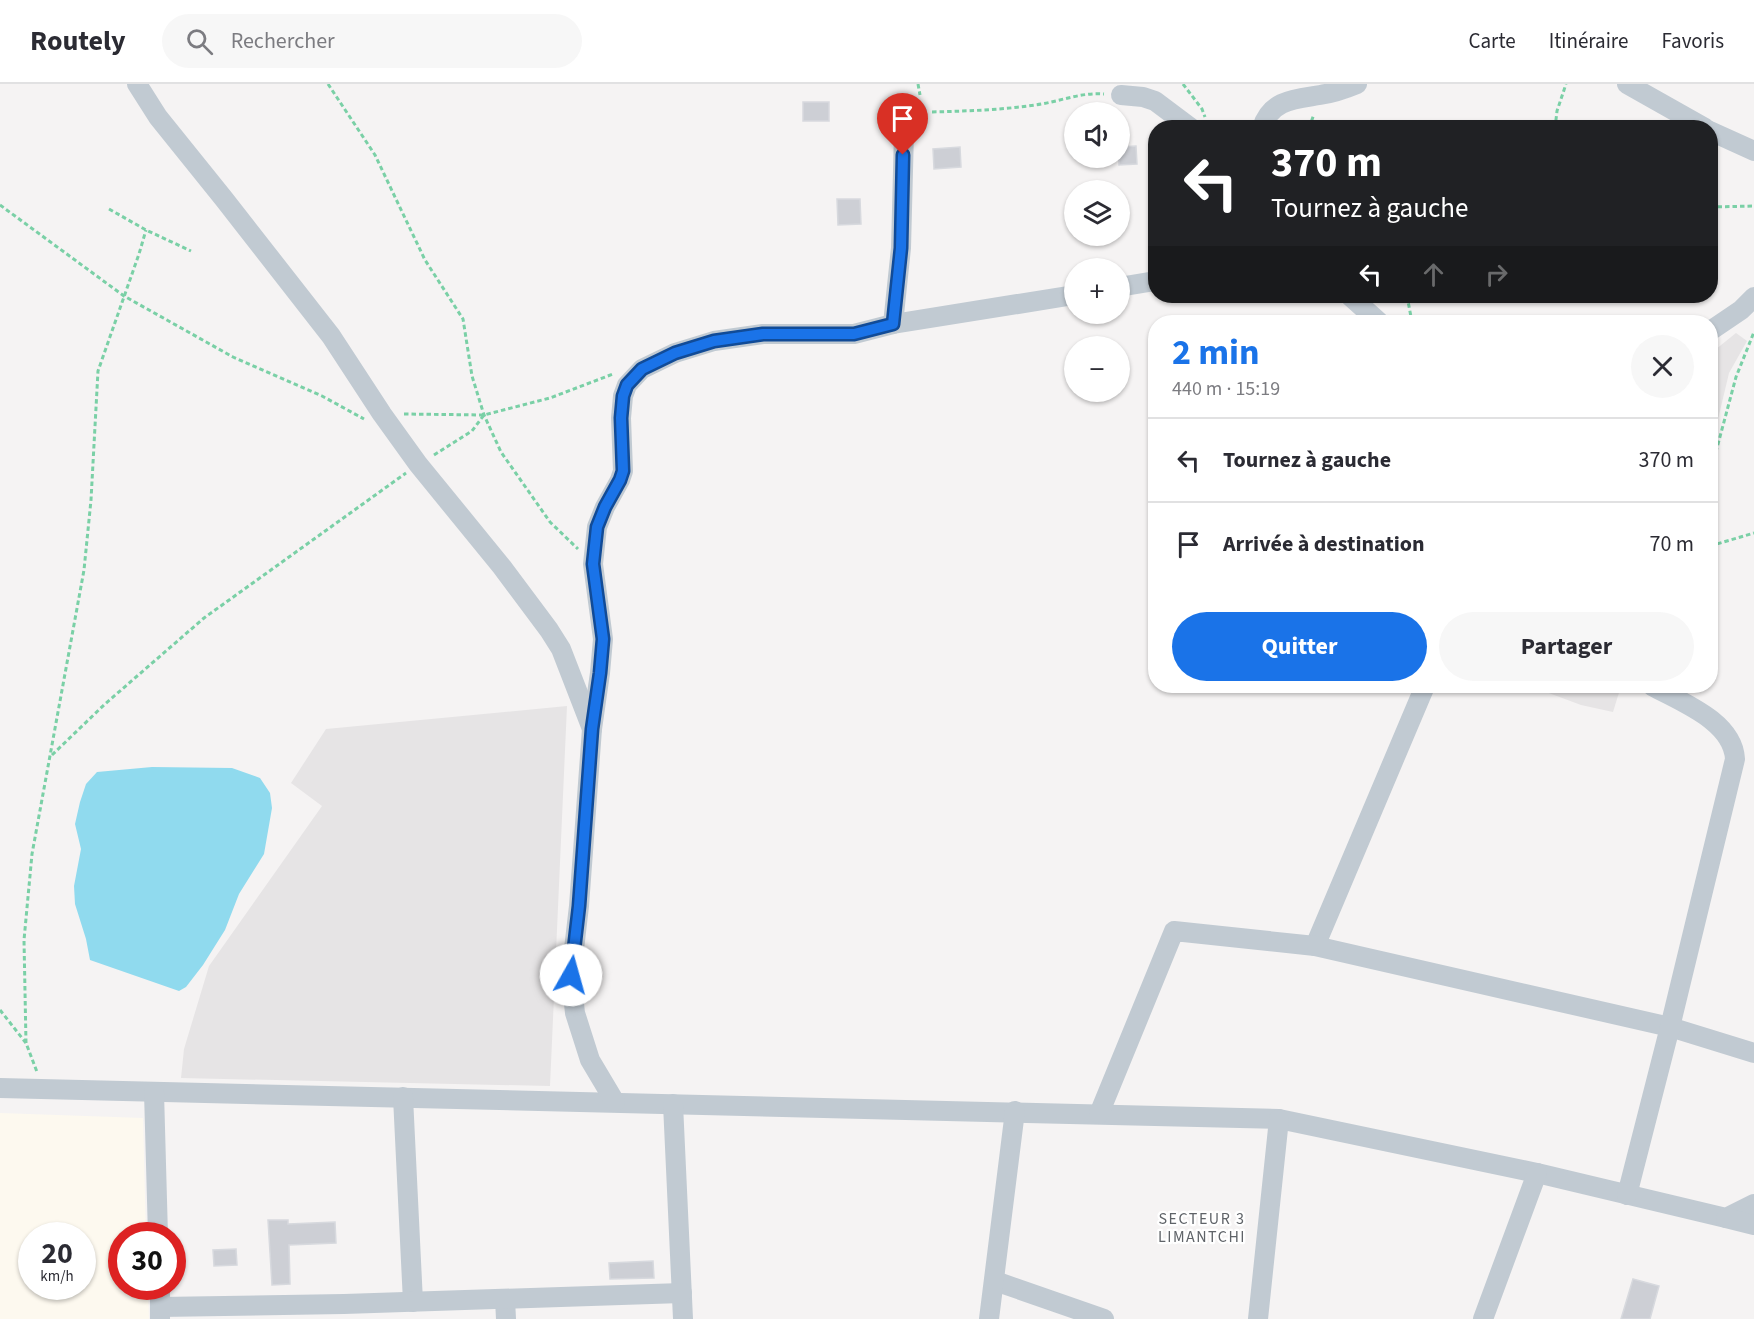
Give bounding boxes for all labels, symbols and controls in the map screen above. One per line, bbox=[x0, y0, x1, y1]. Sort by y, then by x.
search box bbox=[162, 14, 582, 68]
text: Routely bbox=[30, 21, 126, 61]
icon: search bbox=[183, 25, 216, 58]
text: Rechercher bbox=[231, 25, 335, 57]
text: Carte bbox=[1469, 26, 1516, 56]
text: Itinéraire bbox=[1549, 26, 1628, 56]
text: Favoris bbox=[1661, 26, 1724, 56]
pin bbox=[877, 93, 928, 155]
icon: arrive bbox=[886, 102, 919, 135]
map controls bbox=[1064, 102, 1130, 402]
button: sound bbox=[1064, 102, 1130, 168]
text: 370 m bbox=[1271, 133, 1382, 193]
icon: left bbox=[1172, 144, 1250, 222]
button: layers bbox=[1064, 180, 1130, 246]
text: Tournez à gauche bbox=[1271, 189, 1468, 228]
button: + bbox=[1064, 258, 1130, 324]
icon: left bbox=[1354, 258, 1387, 291]
icon: ahead bbox=[1417, 258, 1450, 291]
icon: right bbox=[1480, 258, 1513, 291]
text: 2 min bbox=[1172, 327, 1260, 378]
button: close bbox=[1631, 335, 1694, 398]
button: − bbox=[1064, 336, 1130, 402]
text: 440 m · 15:19 bbox=[1172, 375, 1280, 403]
icon: left bbox=[1172, 444, 1205, 477]
text: Tournez à gauche bbox=[1223, 444, 1391, 476]
text: 370 m bbox=[1639, 444, 1694, 476]
icon: arrive bbox=[1172, 528, 1205, 561]
text: Arrivée à destination bbox=[1223, 528, 1425, 560]
text: 70 m bbox=[1649, 528, 1694, 560]
button: Quitter bbox=[1172, 612, 1427, 681]
button: Partager bbox=[1439, 612, 1694, 681]
position arrow bbox=[539, 943, 603, 1007]
district label: SECTEUR 3 LIMANTCHI bbox=[1158, 1208, 1246, 1248]
speed limit sign: 30 bbox=[108, 1222, 186, 1300]
text: 20 bbox=[41, 1232, 73, 1275]
text: km/h bbox=[40, 1266, 74, 1287]

